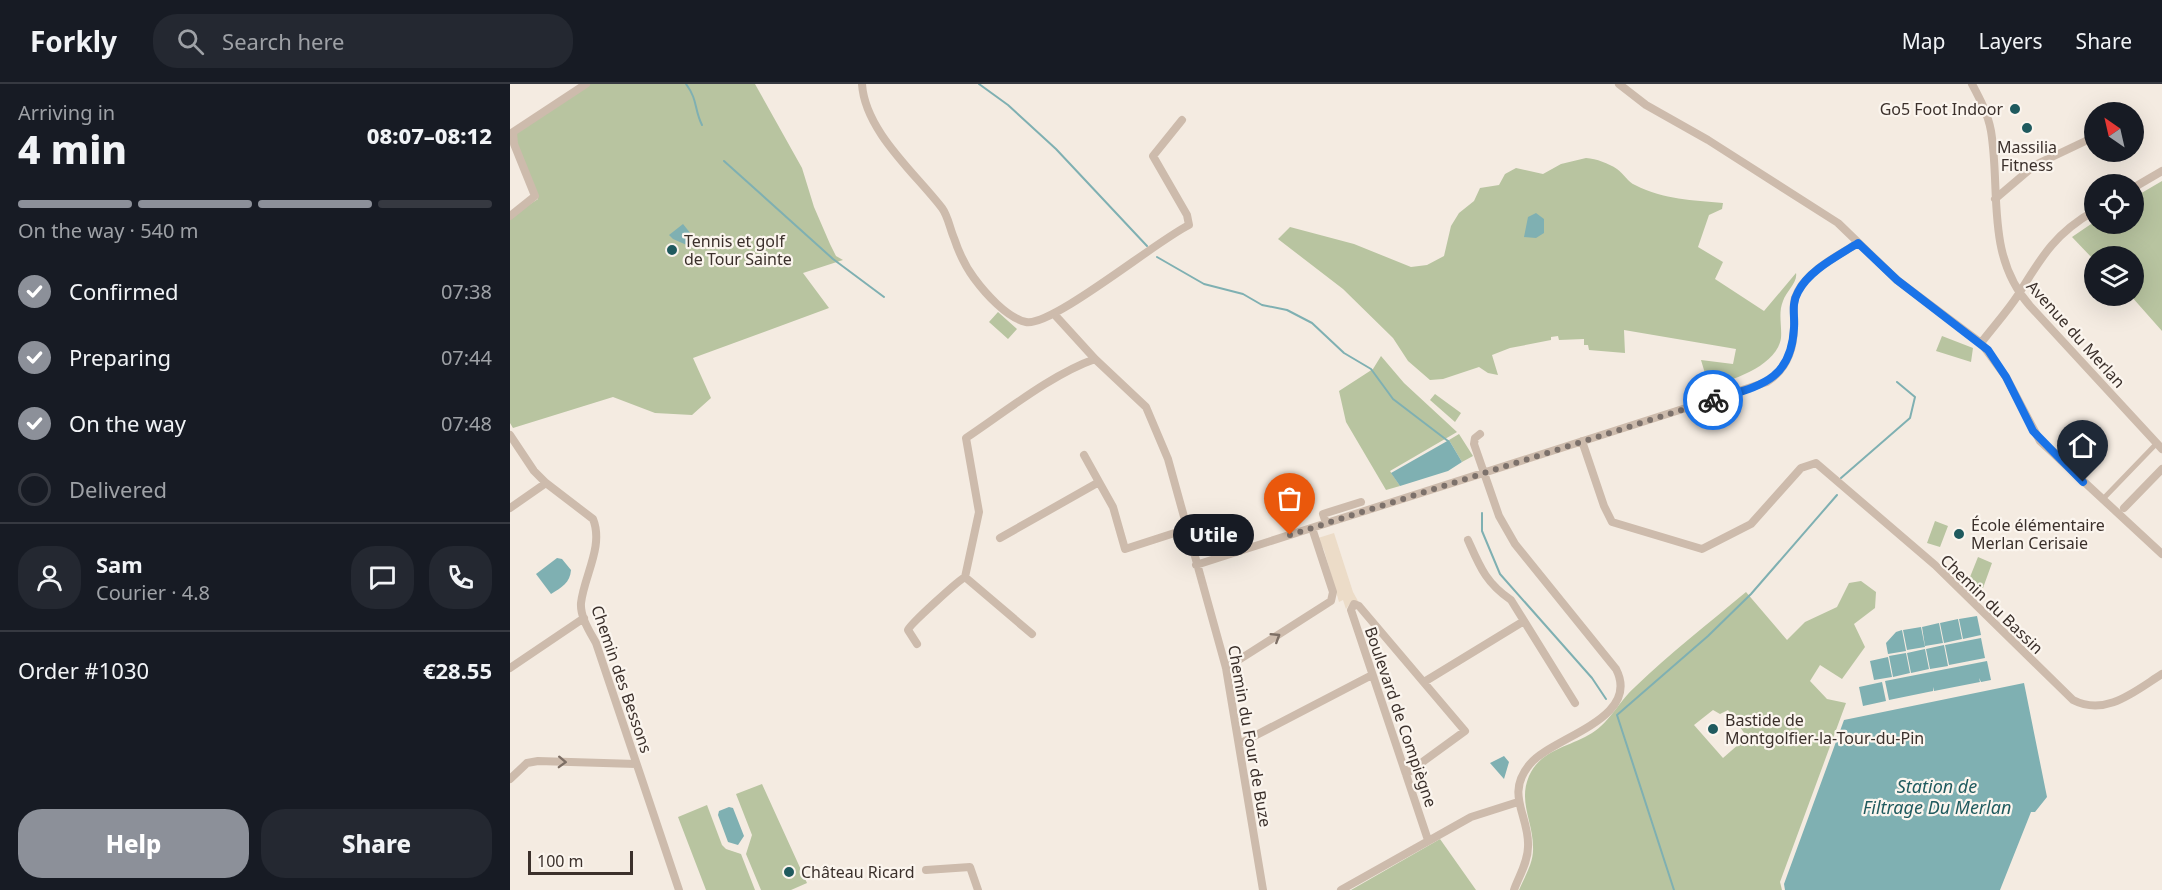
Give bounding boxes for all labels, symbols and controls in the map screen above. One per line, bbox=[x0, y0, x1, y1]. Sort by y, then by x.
search box bbox=[153, 14, 573, 68]
text: Forkly bbox=[30, 22, 117, 60]
icon: search bbox=[174, 25, 207, 58]
text: Search here bbox=[222, 26, 345, 56]
text: Map bbox=[1902, 27, 1946, 55]
text: Layers bbox=[1979, 27, 2043, 55]
text: Share bbox=[2076, 27, 2132, 55]
place label: Go5 Foot Indoor bbox=[1880, 98, 2003, 120]
text: Arriving in bbox=[18, 99, 115, 126]
marker: Go5 Foot Indoor bbox=[2008, 102, 2022, 116]
north arrow bbox=[2084, 102, 2144, 162]
map controls bbox=[2084, 102, 2144, 306]
text: 08:07–08:12 bbox=[367, 120, 492, 150]
marker: Massilia Fitness bbox=[2020, 121, 2034, 135]
text: 4 min bbox=[18, 122, 127, 175]
place label: Massilia Fitness bbox=[1997, 136, 2057, 176]
button: locate bbox=[2084, 174, 2144, 234]
text: On the way · 540 m bbox=[18, 217, 198, 244]
place label: Tennis et golf de Tour Sainte bbox=[684, 230, 792, 270]
marker: Tennis et golf de Tour Sainte bbox=[665, 243, 679, 257]
button: layers bbox=[2084, 246, 2144, 306]
icon: check bbox=[18, 275, 51, 308]
text: Confirmed bbox=[69, 276, 179, 306]
street label: Avenue du Merlan bbox=[2022, 276, 2130, 392]
text: 07:38 bbox=[441, 278, 492, 305]
icon: check bbox=[18, 341, 51, 374]
text: Preparing bbox=[69, 342, 171, 372]
text: 07:44 bbox=[441, 344, 492, 371]
courier bbox=[1683, 370, 1743, 430]
icon: bike bbox=[1697, 384, 1730, 417]
icon: check bbox=[18, 407, 51, 440]
text: On the way bbox=[69, 408, 186, 438]
text: 07:48 bbox=[441, 410, 492, 437]
pin bbox=[2057, 420, 2108, 482]
icon: home bbox=[2066, 429, 2099, 462]
pin bbox=[1264, 473, 1315, 535]
text: Delivered bbox=[69, 474, 167, 504]
icon: bag bbox=[1273, 482, 1306, 515]
callout: Utile bbox=[1173, 514, 1254, 556]
place label: École élémentaire Merlan Cerisaie bbox=[1971, 514, 2105, 554]
text: Utile bbox=[1189, 521, 1238, 548]
marker: École élémentaire Merlan Cerisaie bbox=[1952, 527, 1966, 541]
button: person bbox=[18, 546, 81, 609]
button: chat bbox=[351, 546, 414, 609]
button: phone bbox=[429, 546, 492, 609]
text: Sam bbox=[96, 549, 143, 579]
street label: Chemin du Bassin bbox=[1936, 549, 2048, 659]
text: Courier · 4.8 bbox=[96, 579, 210, 606]
street label: Chemin des Bessons bbox=[586, 602, 658, 756]
street label: Boulevard de Compiègne bbox=[1360, 624, 1442, 810]
one-way arrow bbox=[1269, 633, 1280, 644]
street label: Chemin du Four de Buze bbox=[1223, 643, 1277, 829]
text: Order #1030 bbox=[18, 655, 149, 685]
text: €28.55 bbox=[423, 655, 492, 685]
place label: Bastide de Montgolfier-la-Tour-du-Pin bbox=[1725, 709, 1924, 749]
marker: Bastide de Montgolfier-la-Tour-du-Pin bbox=[1706, 722, 1720, 736]
one-way arrow bbox=[558, 755, 567, 768]
water label: Station de Filtrage Du Merlan bbox=[1863, 774, 2011, 819]
button: Help bbox=[18, 809, 249, 878]
button: Share bbox=[261, 809, 492, 878]
scale bar bbox=[528, 848, 633, 876]
text: 100 m bbox=[537, 850, 584, 872]
place label: Château Ricard bbox=[801, 861, 915, 883]
marker: Château Ricard bbox=[782, 865, 796, 879]

